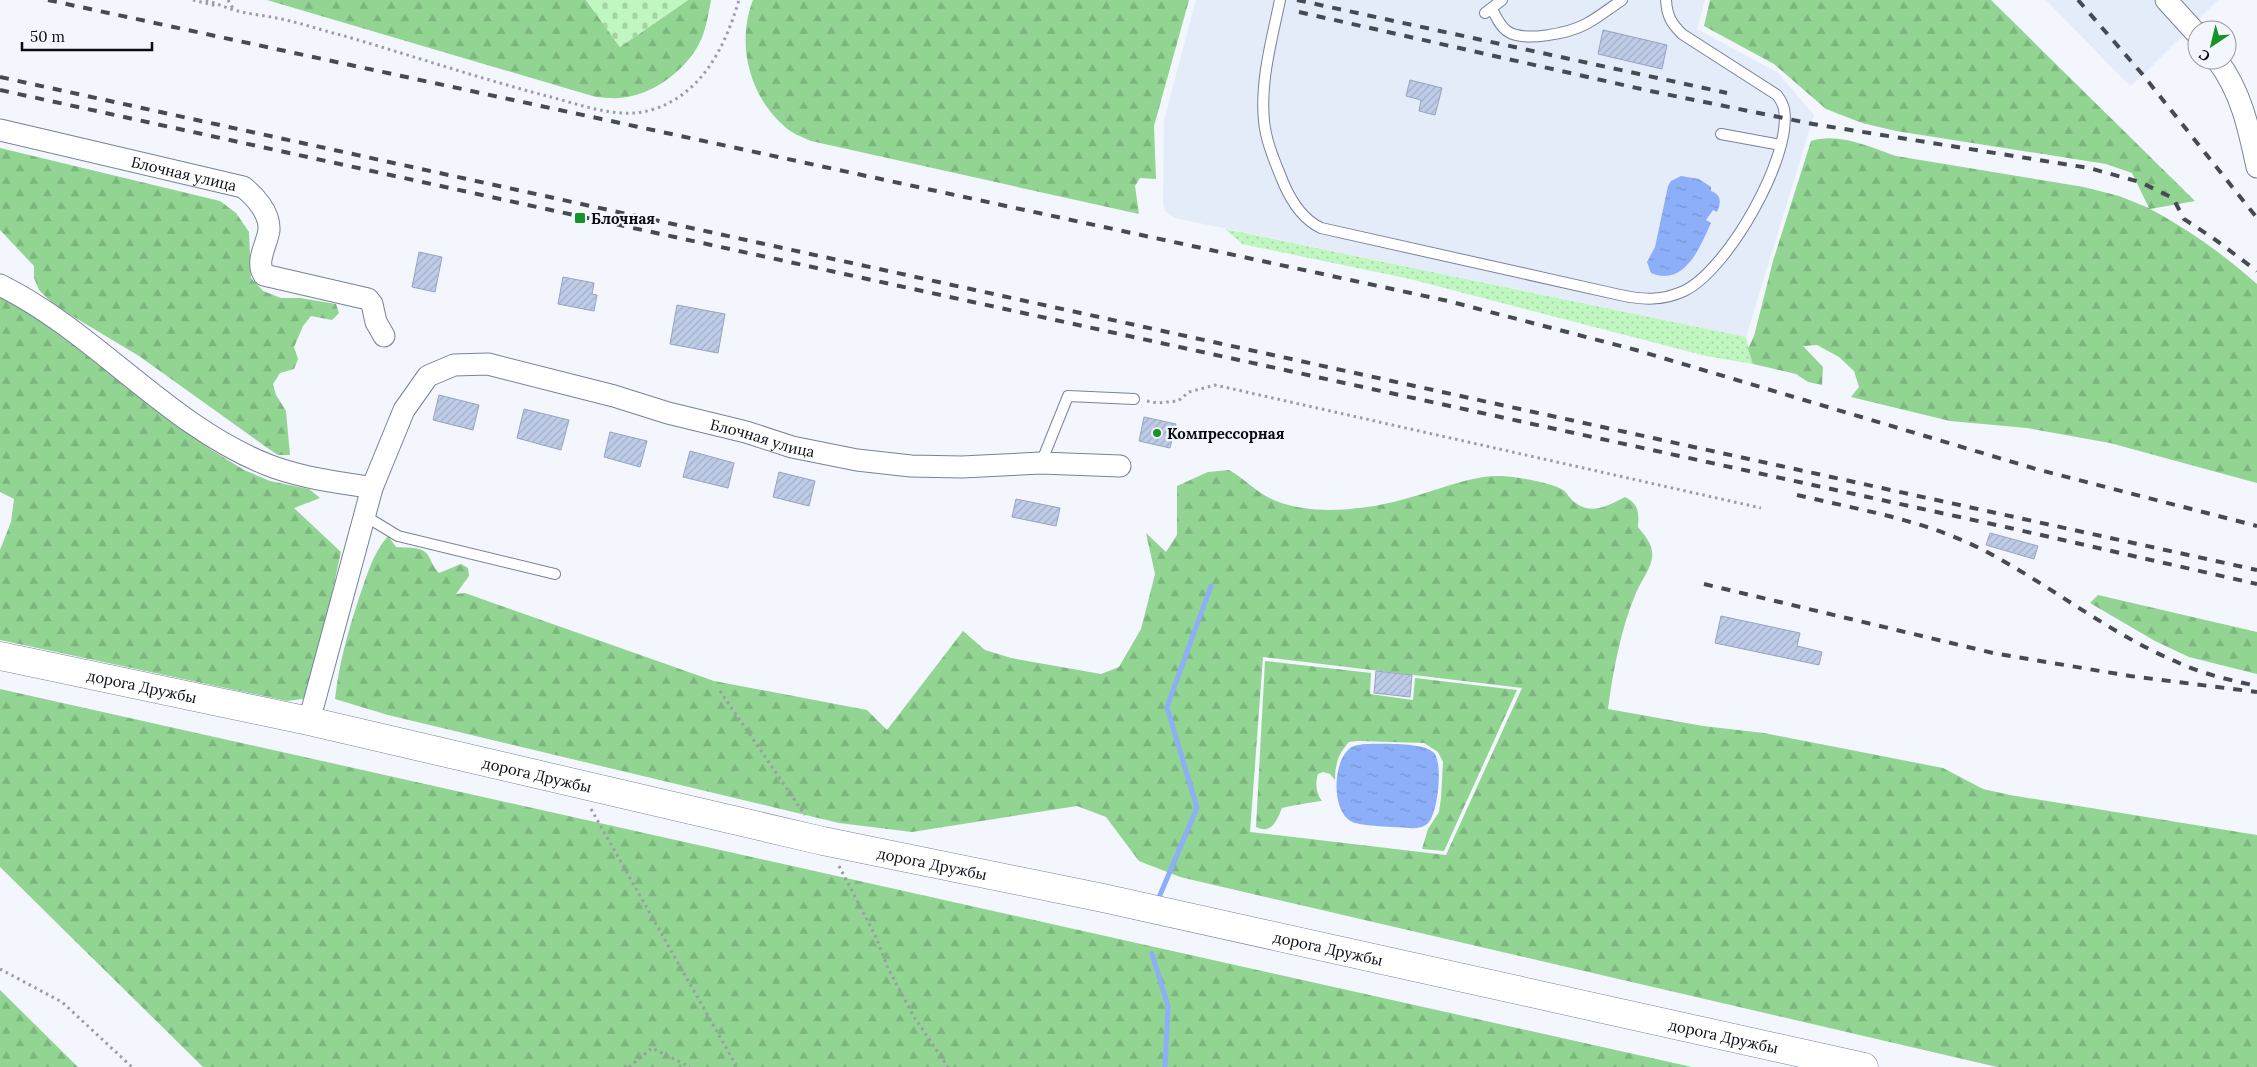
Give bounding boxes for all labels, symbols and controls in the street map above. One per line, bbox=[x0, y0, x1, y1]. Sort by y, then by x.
scale bar bbox=[22, 20, 152, 52]
north arrow bbox=[2187, 20, 2237, 70]
text: 50 m bbox=[30, 27, 65, 46]
text: С bbox=[2195, 45, 2214, 66]
street label: Блочная улица bbox=[129, 152, 239, 195]
place label: Блочная bbox=[591, 209, 655, 228]
marker: Блочная bbox=[573, 211, 587, 225]
street label: Блочная улица bbox=[708, 414, 817, 461]
place label: Компрессорная bbox=[1167, 424, 1285, 443]
marker: Компрессорная bbox=[1151, 427, 1163, 439]
street label: дорога Дружбы bbox=[85, 665, 199, 707]
street label: дорога Дружбы bbox=[481, 752, 594, 796]
street label: дорога Дружбы bbox=[876, 843, 989, 884]
street label: дорога Дружбы bbox=[1272, 927, 1385, 969]
street label: дорога Дружбы bbox=[1667, 1014, 1780, 1057]

